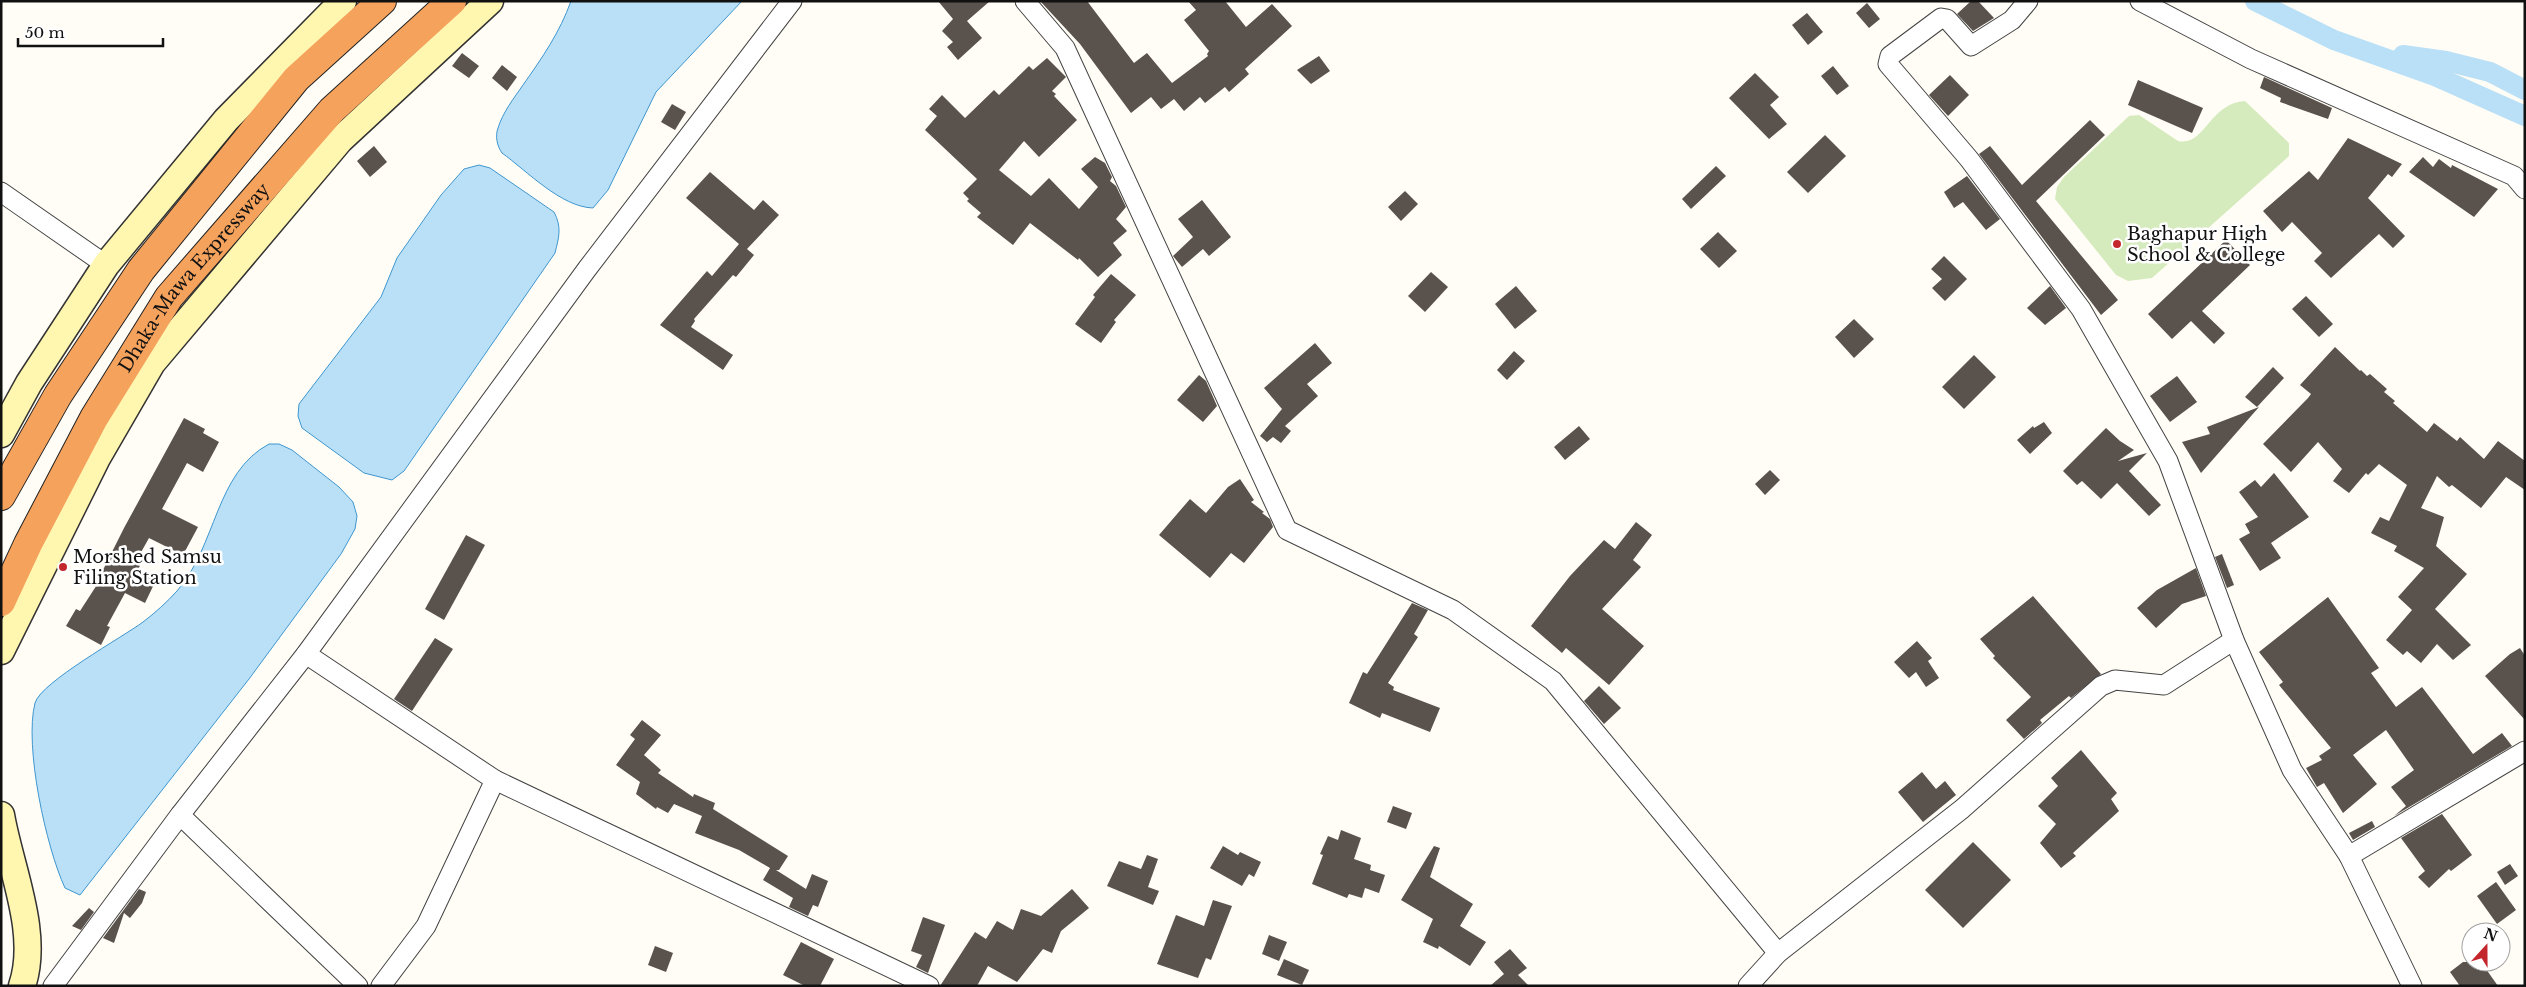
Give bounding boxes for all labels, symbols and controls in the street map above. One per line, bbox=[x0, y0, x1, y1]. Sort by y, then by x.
scale bar bbox=[18, 15, 162, 47]
text: 50 m bbox=[25, 23, 65, 42]
street label: Dhaka-Mawa Expressway bbox=[114, 178, 275, 376]
place label: Baghapur High School & College bbox=[2127, 223, 2285, 266]
marker: Baghapur High School & College bbox=[2111, 238, 2123, 250]
place label: Morshed Samsu Filing Station bbox=[73, 546, 222, 589]
marker: Morshed Samsu Filing Station bbox=[57, 561, 69, 573]
north arrow bbox=[2461, 922, 2511, 972]
text: N bbox=[2481, 924, 2500, 946]

